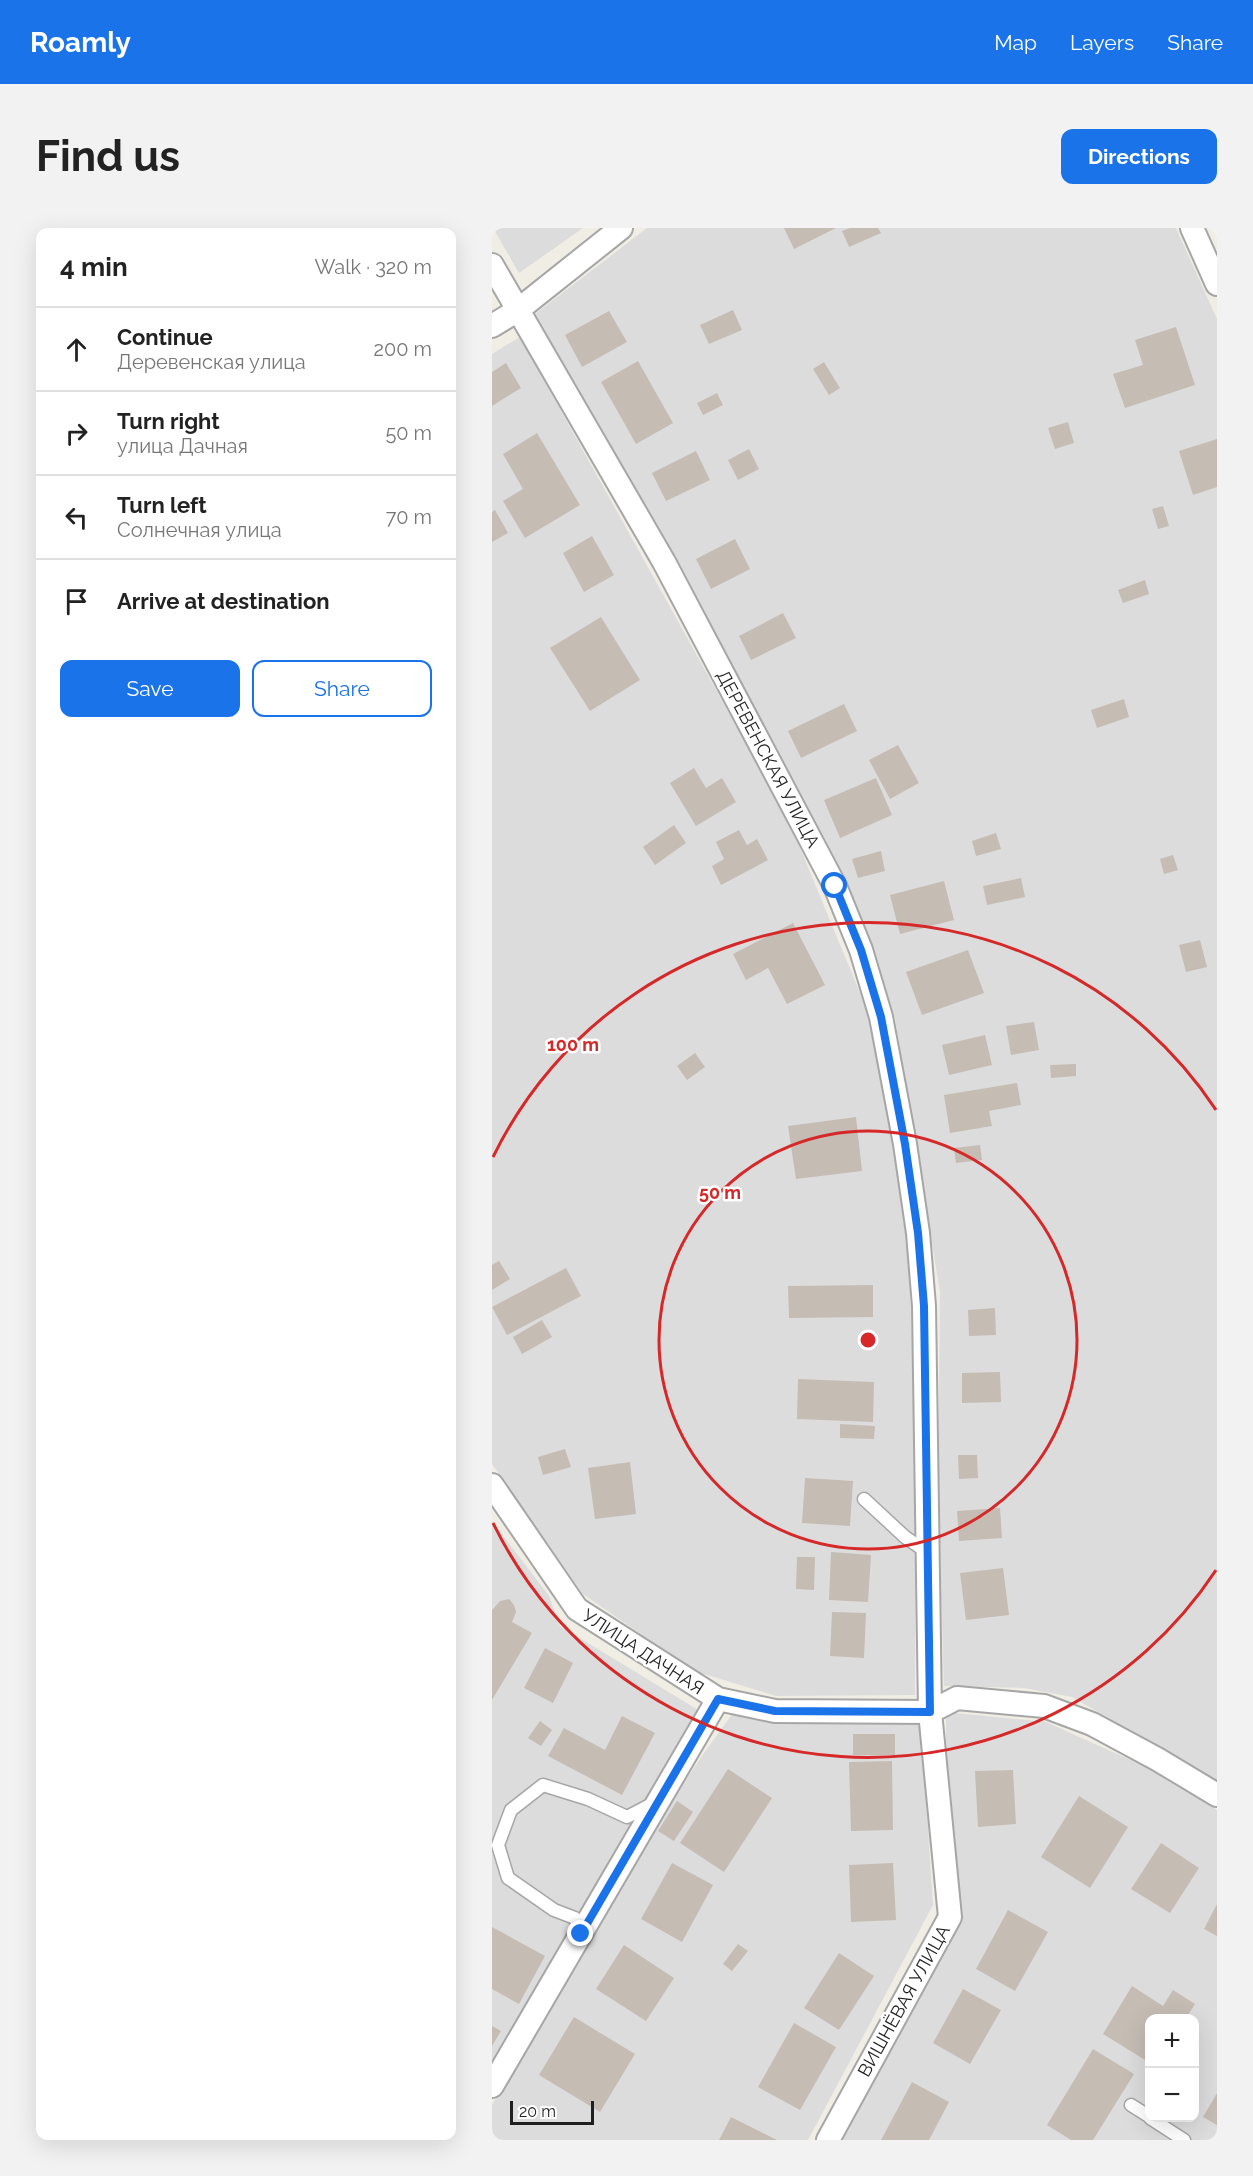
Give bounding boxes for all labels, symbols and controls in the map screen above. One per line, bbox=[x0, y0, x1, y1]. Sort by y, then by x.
text: Roamly bbox=[30, 26, 131, 59]
text: Map bbox=[994, 30, 1037, 55]
text: Layers bbox=[1070, 30, 1134, 55]
text: Share bbox=[1167, 30, 1223, 55]
button: Directions bbox=[1061, 129, 1217, 184]
text: Find us bbox=[36, 132, 180, 181]
text: 4 min bbox=[60, 252, 128, 282]
text: Walk · 320 m bbox=[314, 255, 432, 279]
text: Continue bbox=[117, 324, 213, 350]
icon: ahead bbox=[60, 333, 93, 366]
text: 200 m bbox=[374, 337, 432, 361]
text: Деревенская улица bbox=[117, 350, 306, 374]
text: Turn right bbox=[117, 408, 220, 434]
icon: right bbox=[60, 417, 93, 450]
text: 50 m bbox=[385, 421, 432, 445]
text: улица Дачная bbox=[117, 434, 248, 458]
text: Turn left bbox=[117, 492, 207, 518]
icon: left bbox=[60, 501, 93, 534]
text: 70 m bbox=[386, 505, 432, 529]
text: Солнечная улица bbox=[117, 518, 282, 542]
icon: arrive bbox=[60, 585, 93, 618]
text: Arrive at destination bbox=[117, 588, 330, 614]
button: Save bbox=[60, 660, 240, 717]
button: Share bbox=[252, 660, 432, 717]
street label: ДЕРЕВЕНСКАЯ УЛИЦА bbox=[713, 666, 824, 851]
route start bbox=[821, 872, 847, 898]
text: 100 m bbox=[547, 1034, 599, 1055]
text: 50 m bbox=[699, 1182, 741, 1203]
centre of rings bbox=[858, 1330, 878, 1350]
street label: УЛИЦА ДАЧНАЯ bbox=[579, 1605, 708, 1699]
route end bbox=[567, 1920, 593, 1946]
street label: ВИШНЁВАЯ УЛИЦА bbox=[853, 1921, 954, 2080]
map controls bbox=[1145, 2014, 1199, 2122]
button: + bbox=[1145, 2014, 1199, 2068]
button: − bbox=[1145, 2068, 1199, 2122]
scale bar bbox=[510, 2098, 594, 2126]
text: 20 m bbox=[519, 2102, 556, 2121]

